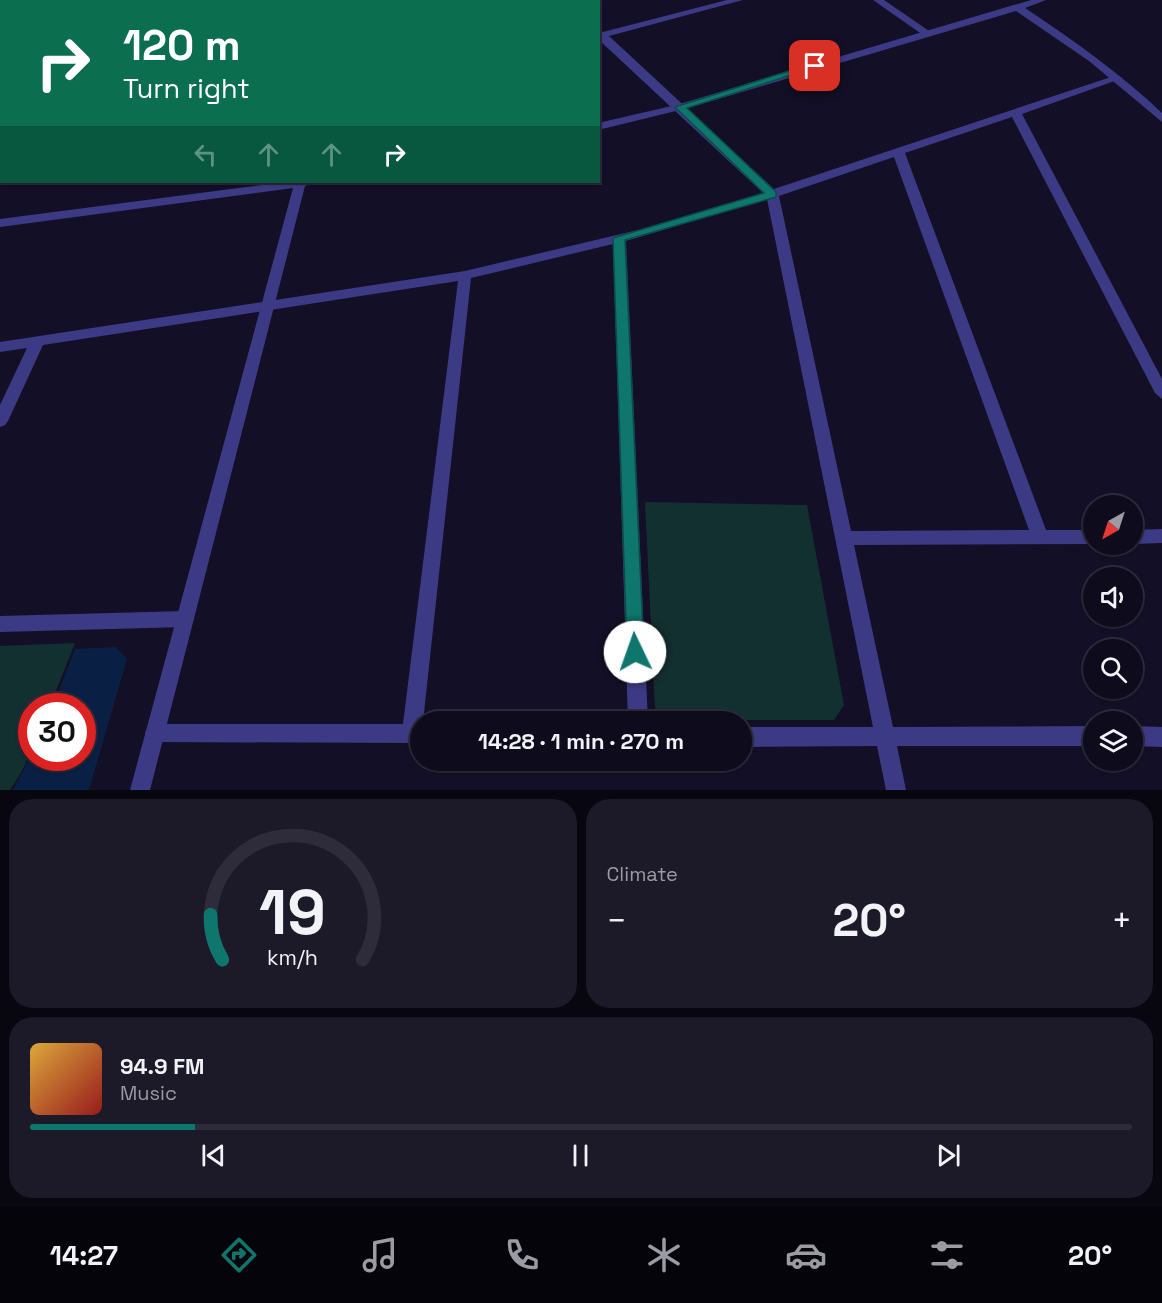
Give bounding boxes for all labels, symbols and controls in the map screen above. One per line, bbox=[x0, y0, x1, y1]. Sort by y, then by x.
text: 120 m bbox=[123, 19, 241, 72]
icon: right bbox=[24, 24, 102, 102]
pin bbox=[789, 40, 840, 91]
icon: arrive bbox=[798, 49, 831, 82]
text: Turn right bbox=[123, 71, 250, 106]
icon: left bbox=[189, 138, 222, 171]
icon: ahead bbox=[252, 138, 285, 171]
icon: ahead bbox=[315, 138, 348, 171]
icon: right bbox=[378, 138, 411, 171]
north arrow bbox=[1083, 495, 1143, 555]
map controls bbox=[1083, 495, 1143, 771]
button: sound bbox=[1083, 567, 1143, 627]
position arrow bbox=[603, 620, 667, 684]
button: search bbox=[1083, 639, 1143, 699]
speed limit sign: 30 bbox=[18, 693, 96, 771]
button: layers bbox=[1083, 711, 1143, 771]
text: 14:28 · 1 min · 270 m bbox=[478, 727, 684, 755]
text: Climate bbox=[607, 861, 678, 887]
text: 19 bbox=[259, 873, 326, 952]
text: 20° bbox=[832, 892, 906, 949]
text: − bbox=[607, 900, 627, 942]
text: + bbox=[1112, 900, 1132, 942]
text: km/h bbox=[267, 945, 318, 972]
text: 94.9 FM bbox=[120, 1052, 204, 1080]
text: Music bbox=[120, 1080, 177, 1106]
icon: previous bbox=[197, 1139, 230, 1172]
icon: pause bbox=[564, 1139, 597, 1172]
icon: next bbox=[932, 1139, 965, 1172]
icon: directions bbox=[218, 1234, 260, 1276]
icon: music bbox=[359, 1234, 401, 1276]
icon: phone bbox=[501, 1234, 543, 1276]
icon: climate bbox=[643, 1234, 685, 1276]
icon: car bbox=[785, 1234, 827, 1276]
icon: filters bbox=[926, 1234, 968, 1276]
text: 14:27 bbox=[50, 1238, 118, 1273]
text: 20° bbox=[1068, 1238, 1112, 1273]

